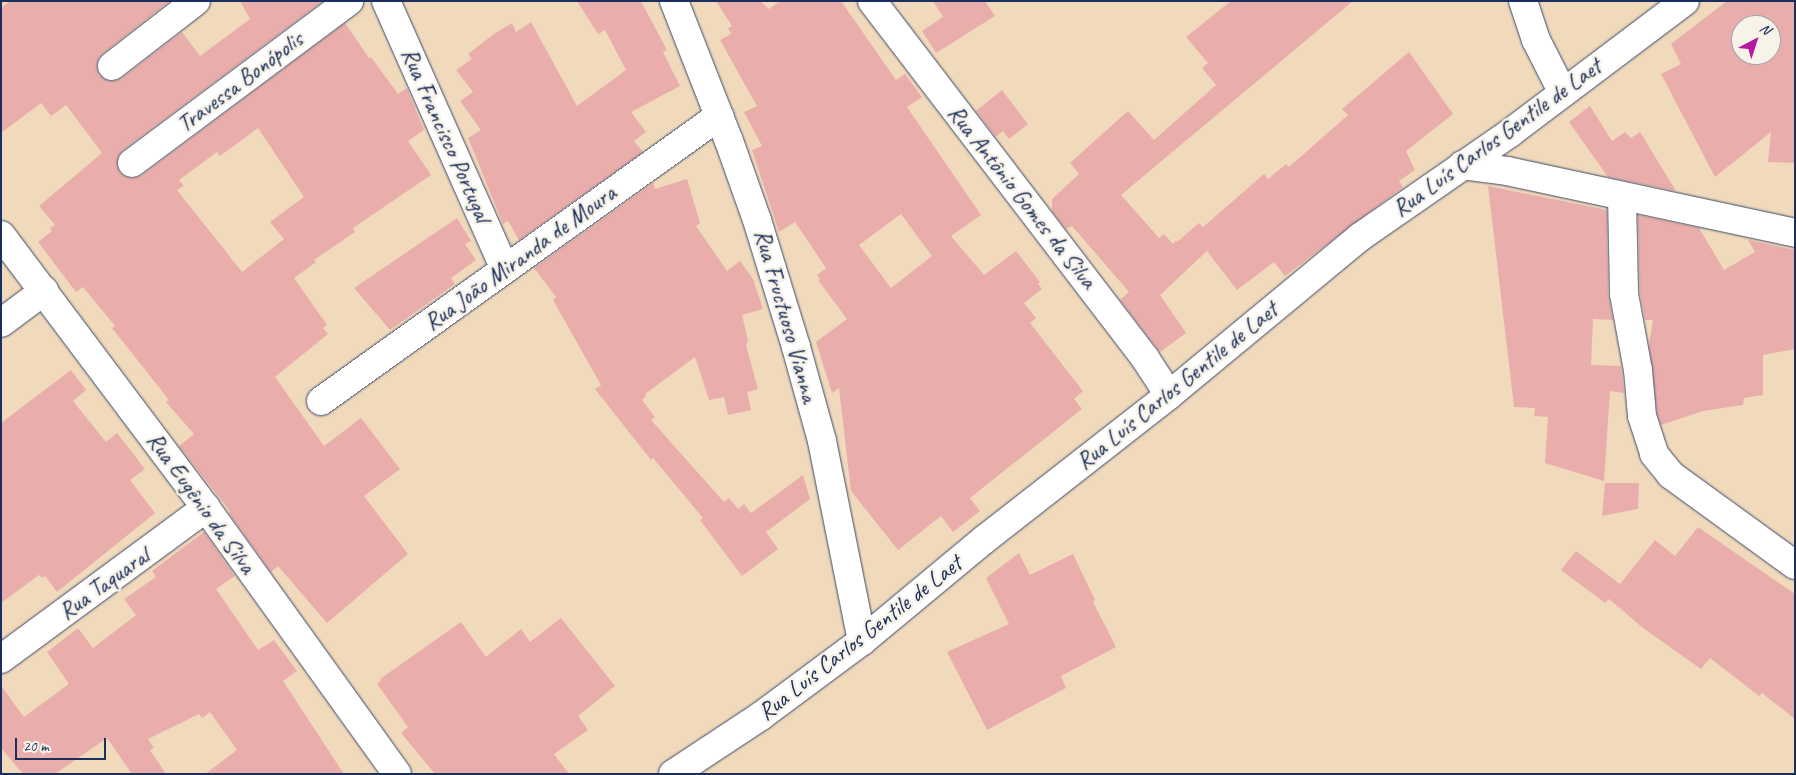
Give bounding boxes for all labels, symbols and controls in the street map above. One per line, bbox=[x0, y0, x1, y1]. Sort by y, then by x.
north arrow bbox=[1731, 15, 1781, 65]
text: N bbox=[1757, 20, 1774, 38]
street label: Travessa Bonópolis bbox=[171, 25, 309, 139]
street label: Rua Francisco Portugal bbox=[395, 43, 497, 227]
street label: Rua Luís Carlos Gentile de Laet bbox=[1387, 53, 1607, 223]
street label: Rua Antônio Gomes da Silva bbox=[942, 100, 1102, 294]
street label: Rua João Miranda de Moura bbox=[419, 179, 621, 337]
street label: Rua Fructuoso Vianna bbox=[748, 226, 824, 406]
street label: Rua Luís Carlos Gentile de Laet bbox=[1071, 296, 1283, 476]
street label: Rua Eugênio da Silva bbox=[140, 427, 262, 579]
street label: Rua Taquaral bbox=[52, 541, 156, 627]
street label: Rua Luís Carlos Gentile de Laet bbox=[753, 550, 967, 726]
scale bar bbox=[18, 728, 109, 760]
text: 20 m bbox=[23, 737, 49, 756]

